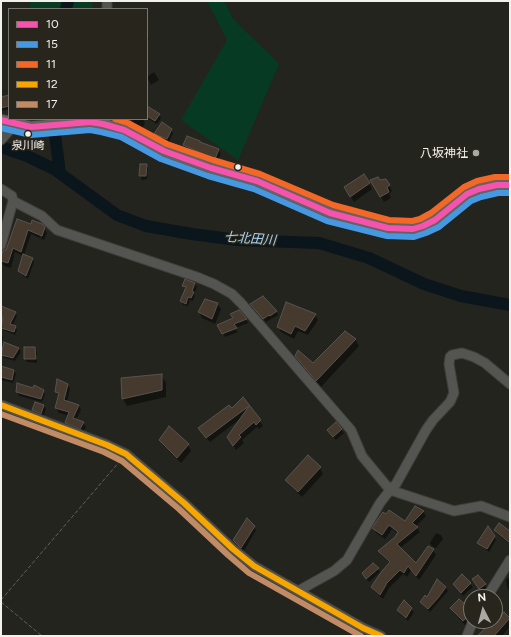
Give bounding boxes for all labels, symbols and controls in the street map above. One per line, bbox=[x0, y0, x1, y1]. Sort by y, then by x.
legend bbox=[8, 8, 148, 120]
text: 10 bbox=[46, 17, 59, 31]
text: 15 bbox=[46, 37, 58, 51]
text: 11 bbox=[46, 57, 56, 71]
text: 12 bbox=[46, 77, 58, 91]
text: 17 bbox=[46, 97, 57, 111]
marker: 泉川崎 bbox=[23, 129, 33, 139]
place label: 泉川崎 bbox=[12, 139, 44, 153]
place label: 八坂神社 bbox=[420, 146, 468, 160]
marker: 八坂神社 bbox=[471, 148, 481, 158]
unlabelled marker bbox=[233, 162, 243, 172]
water label: 七北田川 bbox=[224, 229, 276, 249]
north arrow bbox=[463, 589, 503, 629]
text: N bbox=[477, 591, 487, 604]

